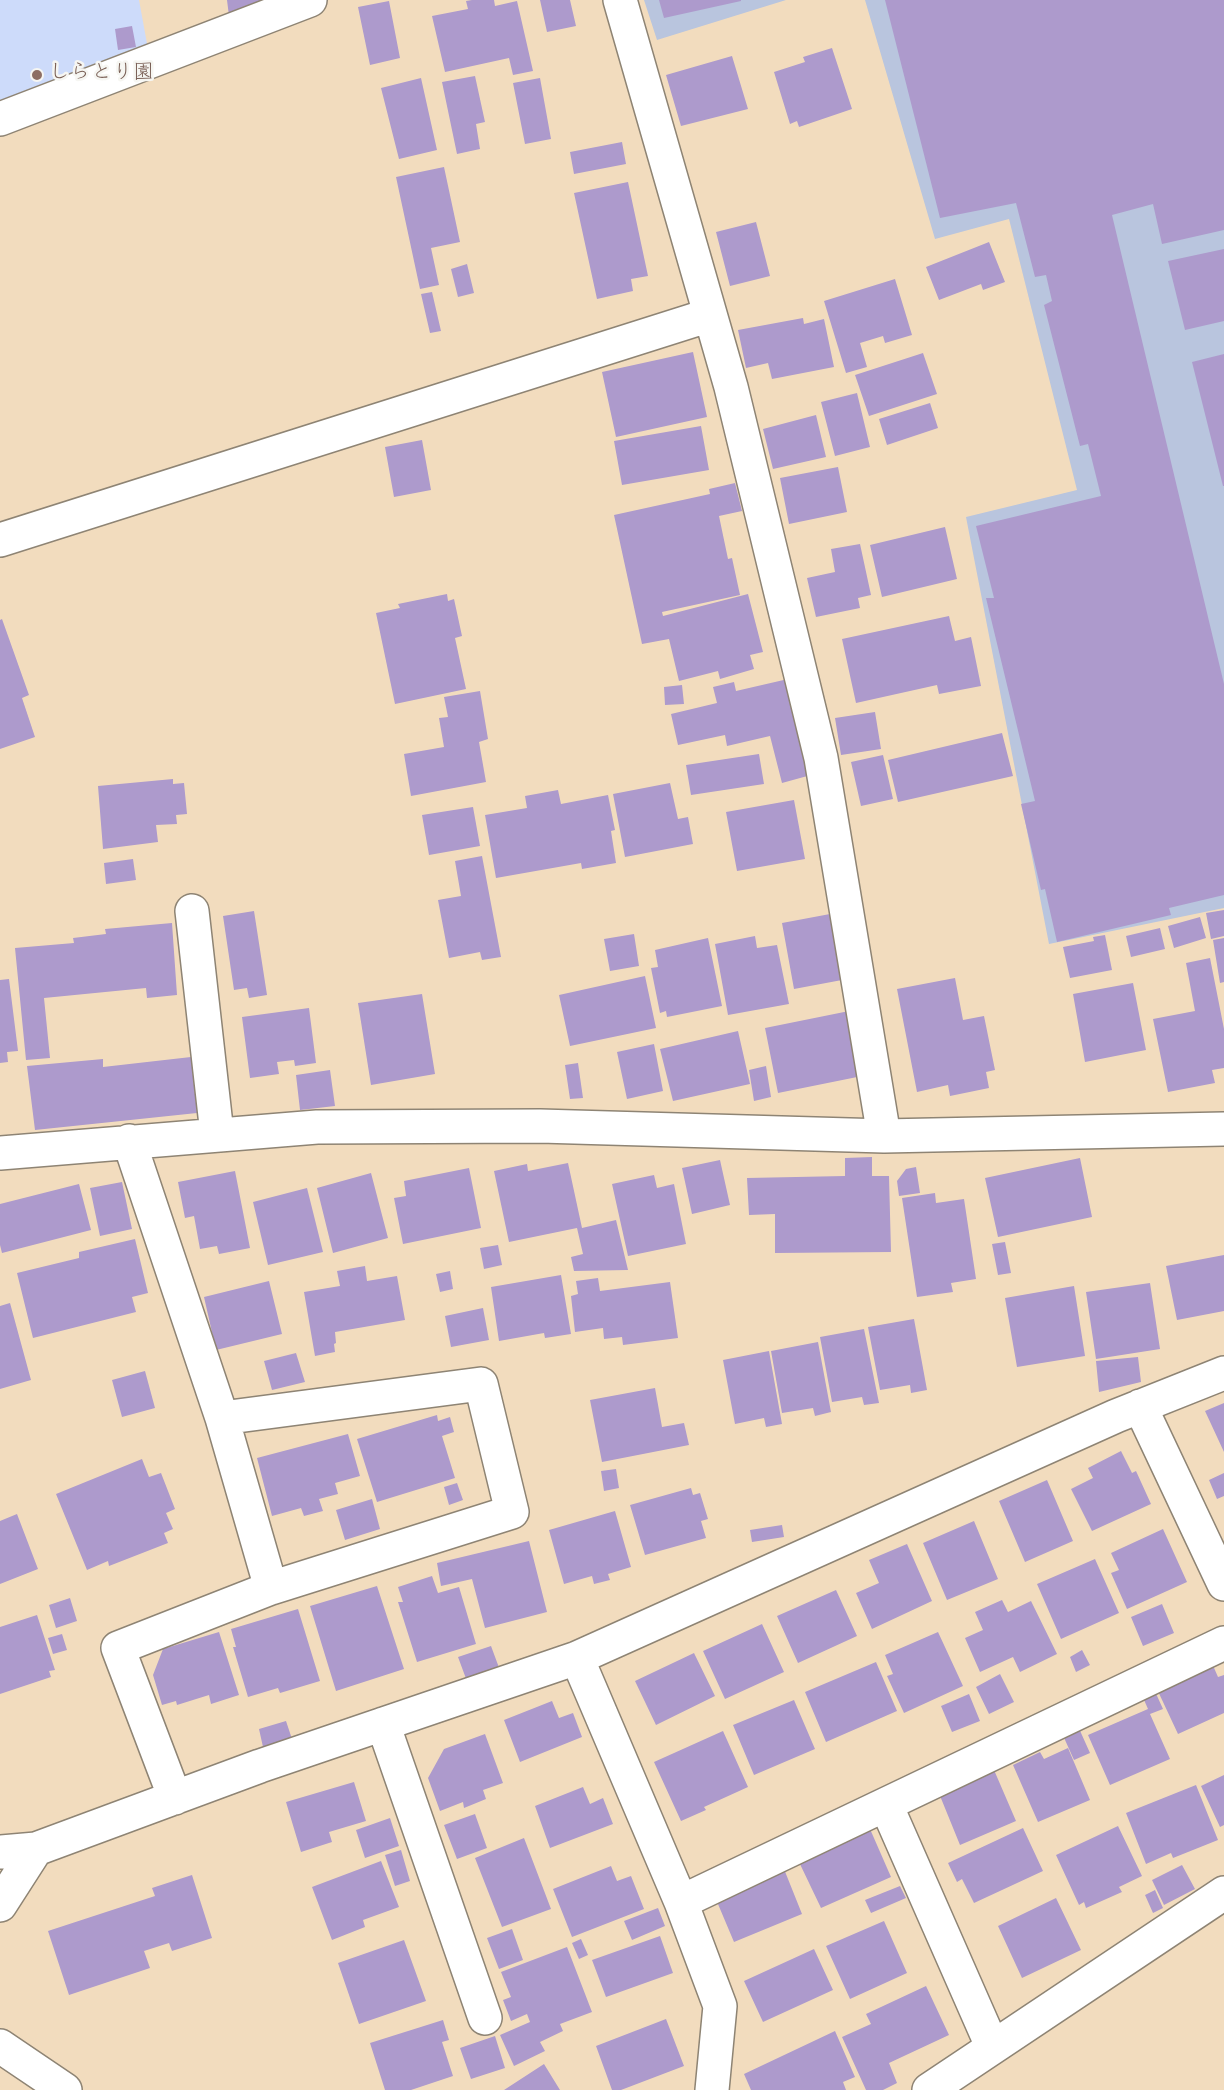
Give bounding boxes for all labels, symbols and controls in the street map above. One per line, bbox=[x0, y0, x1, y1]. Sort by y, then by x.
place label: しらとり園 bbox=[49, 62, 154, 88]
marker: しらとり園 bbox=[30, 68, 44, 82]

